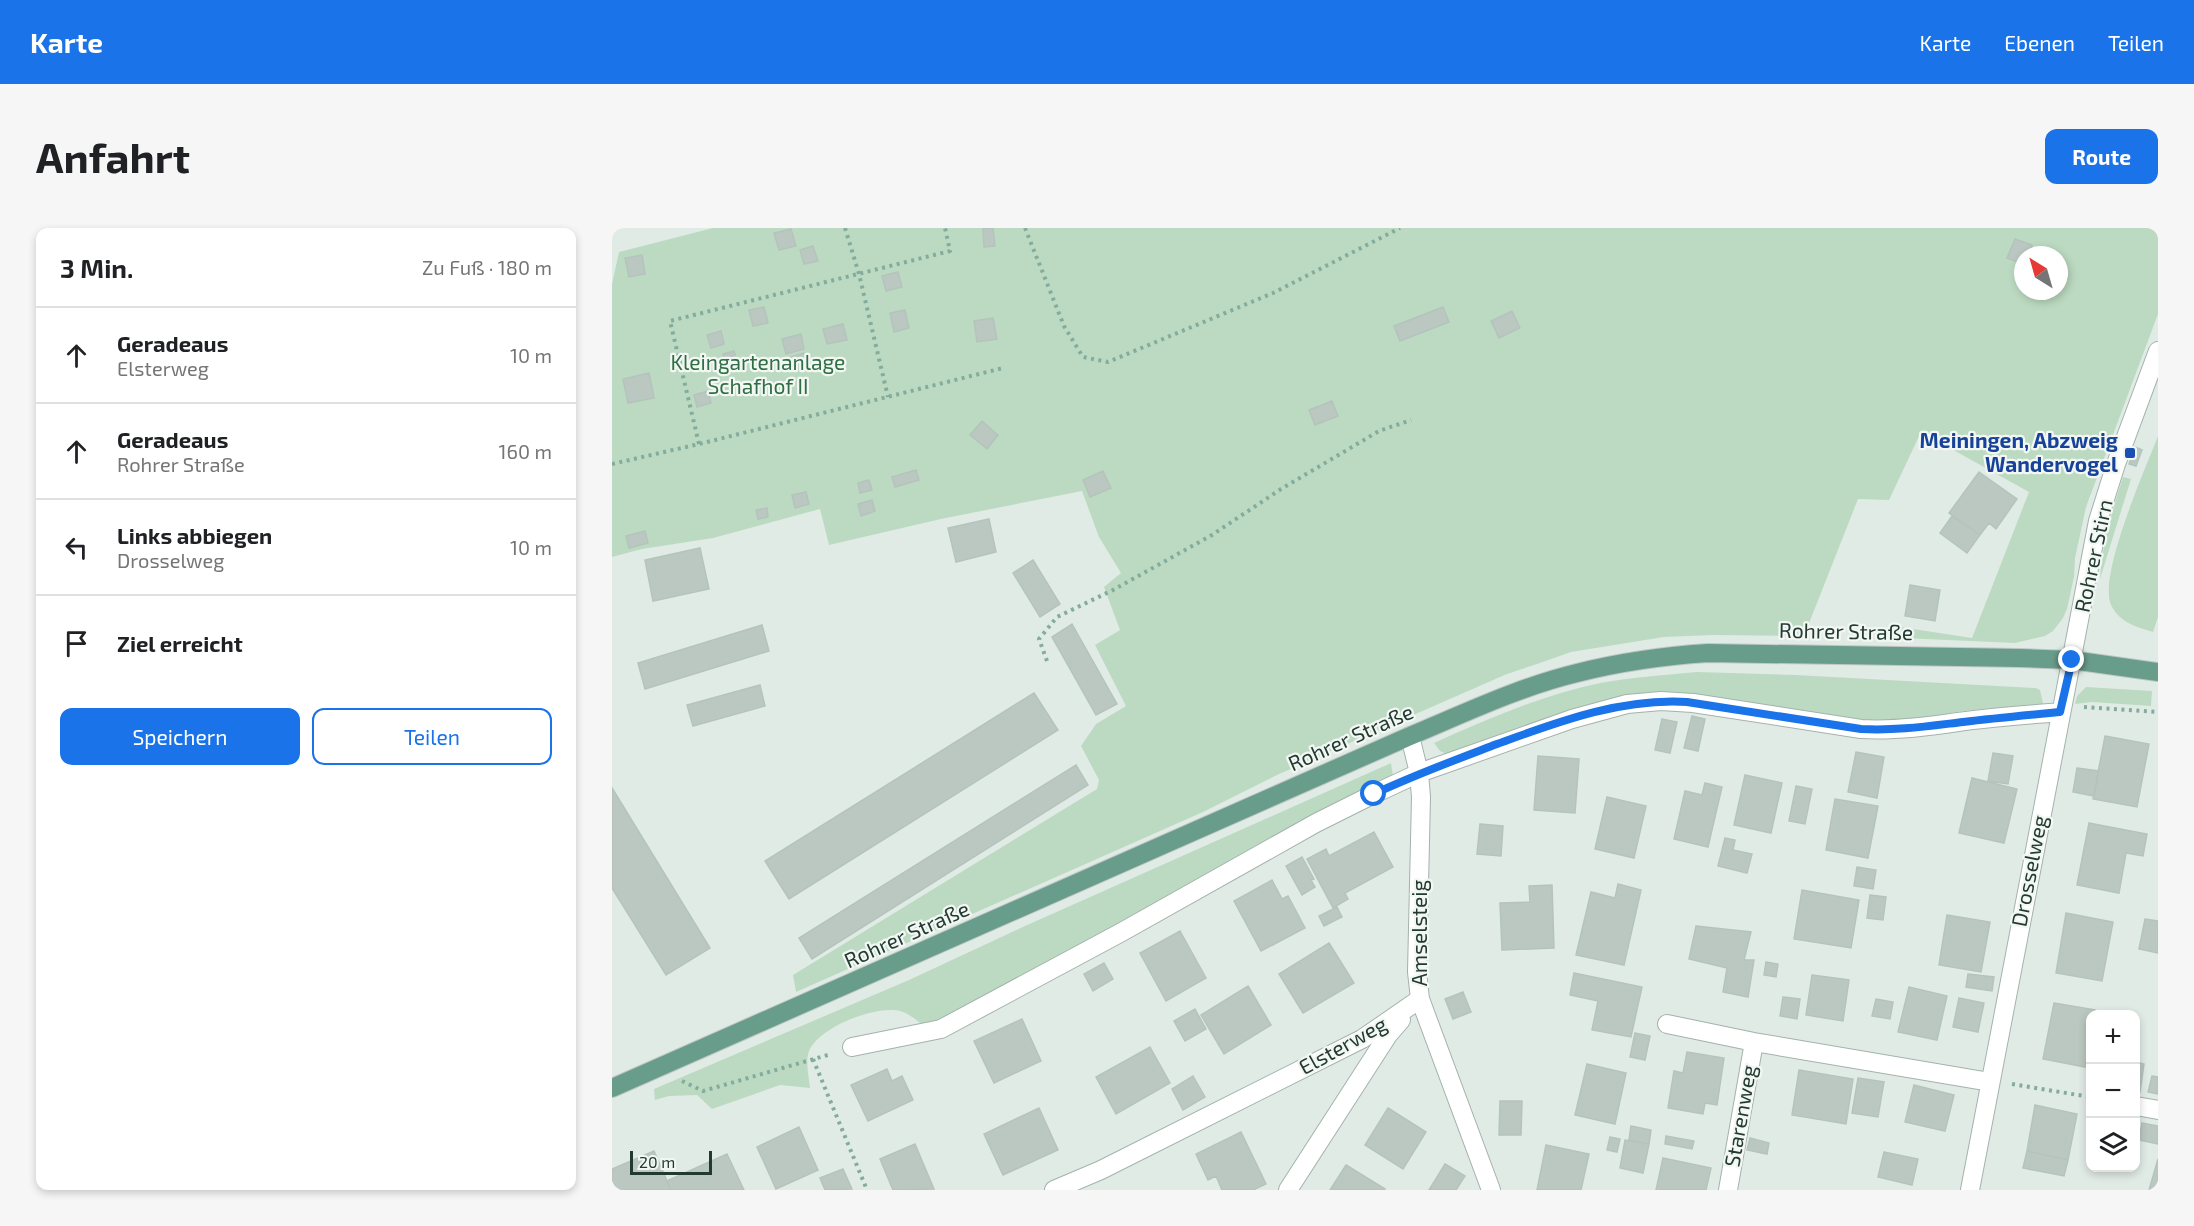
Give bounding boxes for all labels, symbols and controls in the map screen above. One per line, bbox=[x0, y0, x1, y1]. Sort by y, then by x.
text: Karte bbox=[30, 25, 103, 59]
text: Karte bbox=[1920, 30, 1971, 55]
text: Ebenen bbox=[2004, 30, 2075, 55]
text: Teilen bbox=[2108, 30, 2164, 55]
button: Route bbox=[2045, 129, 2158, 184]
text: Anfahrt bbox=[36, 131, 190, 181]
north arrow bbox=[2014, 246, 2068, 300]
text: 3 Min. bbox=[60, 252, 133, 283]
text: Zu Fuß · 180 m bbox=[422, 255, 552, 279]
text: Geradeaus bbox=[117, 330, 228, 356]
icon: ahead bbox=[60, 339, 93, 372]
text: 10 m bbox=[510, 343, 552, 367]
park label: Kleingartenanlage Schafhof II bbox=[671, 349, 845, 398]
text: Elsterweg bbox=[117, 356, 209, 380]
text: Geradeaus bbox=[117, 426, 228, 452]
place label: Meiningen, Abzweig Wandervogel bbox=[1920, 427, 2118, 476]
icon: ahead bbox=[60, 435, 93, 468]
text: 160 m bbox=[499, 439, 552, 463]
marker: Meiningen, Abzweig Wandervogel bbox=[2123, 446, 2137, 460]
text: Rohrer Straße bbox=[117, 452, 245, 476]
street label: Rohrer Stirn bbox=[2068, 497, 2117, 614]
text: Links abbiegen bbox=[117, 522, 272, 548]
icon: left bbox=[60, 531, 93, 564]
text: 10 m bbox=[510, 535, 552, 559]
text: Drosselweg bbox=[117, 548, 224, 572]
street label: Rohrer Straße bbox=[1779, 617, 1913, 644]
icon: arrive bbox=[60, 627, 93, 660]
text: Ziel erreicht bbox=[117, 630, 243, 656]
route end bbox=[2058, 646, 2084, 672]
street label: Rohrer Straße bbox=[1284, 698, 1417, 775]
button: Speichern bbox=[60, 708, 300, 765]
button: Teilen bbox=[312, 708, 552, 765]
route start bbox=[1360, 780, 1386, 806]
street label: Drosselweg bbox=[2005, 813, 2052, 928]
street label: Amselsteig bbox=[1406, 879, 1431, 986]
street label: Rohrer Straße bbox=[840, 895, 973, 972]
street label: Elsterweg bbox=[1294, 1010, 1391, 1079]
map controls bbox=[2086, 1010, 2140, 1172]
button: + bbox=[2086, 1010, 2140, 1064]
street label: Starenweg bbox=[1718, 1063, 1761, 1169]
button: − bbox=[2086, 1064, 2140, 1118]
button: layers bbox=[2086, 1118, 2140, 1172]
scale bar bbox=[630, 1148, 712, 1176]
text: 20 m bbox=[639, 1152, 675, 1171]

